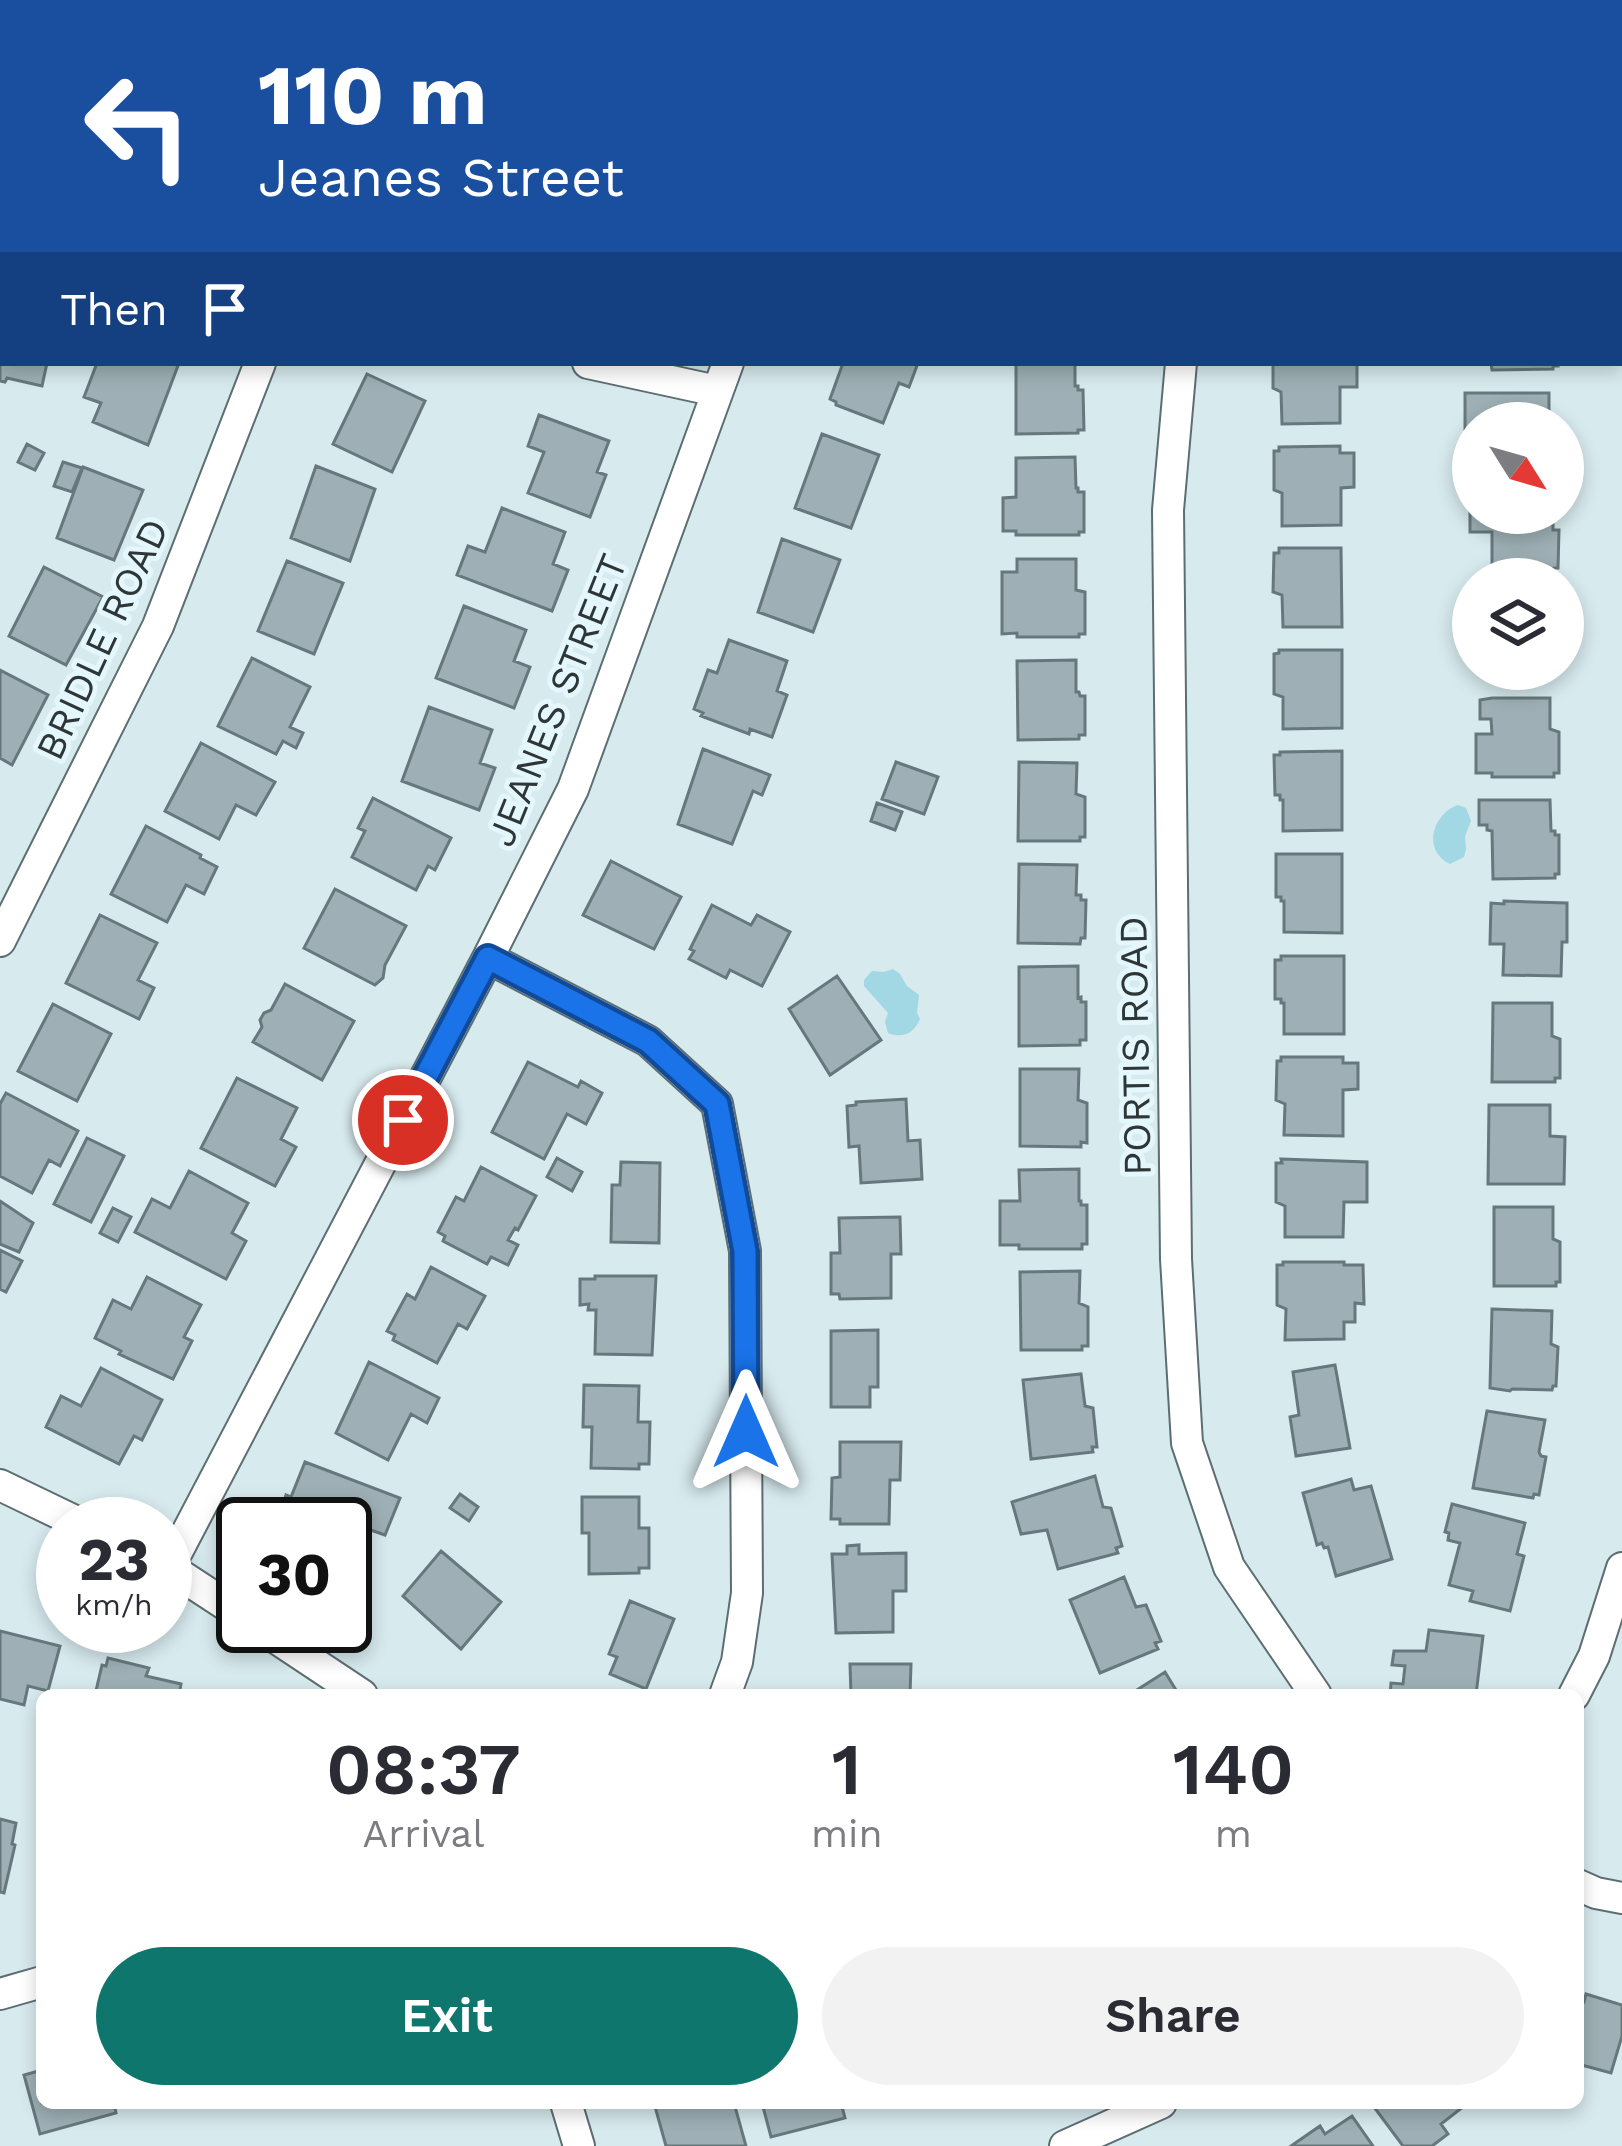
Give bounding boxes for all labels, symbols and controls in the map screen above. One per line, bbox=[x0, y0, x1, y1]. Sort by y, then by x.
text: 110 m bbox=[258, 46, 488, 144]
icon: left bbox=[60, 48, 216, 204]
text: Jeanes Street bbox=[258, 146, 624, 209]
icon: arrive bbox=[192, 276, 258, 342]
text: Then bbox=[60, 283, 168, 336]
north arrow bbox=[1452, 402, 1584, 534]
map controls bbox=[1452, 402, 1584, 690]
street label: BRIDLE ROAD bbox=[27, 511, 177, 767]
street label: JEANES STREET bbox=[478, 547, 636, 853]
button: layers bbox=[1452, 558, 1584, 690]
street label: PORTIS ROAD bbox=[1110, 916, 1160, 1176]
pin bbox=[352, 1069, 454, 1171]
icon: arrive bbox=[370, 1087, 436, 1153]
position arrow bbox=[683, 1369, 809, 1495]
speed limit sign: 30 bbox=[216, 1497, 372, 1653]
text: 23 bbox=[78, 1524, 150, 1595]
text: km/h bbox=[75, 1587, 153, 1622]
text: 08:37 bbox=[326, 1727, 521, 1811]
text: 1 bbox=[832, 1727, 862, 1811]
text: 140 bbox=[1173, 1727, 1294, 1811]
text: Arrival bbox=[363, 1811, 484, 1856]
text: min bbox=[811, 1811, 883, 1856]
text: m bbox=[1215, 1811, 1252, 1856]
button: Exit bbox=[96, 1947, 798, 2085]
button: Share bbox=[822, 1947, 1524, 2085]

